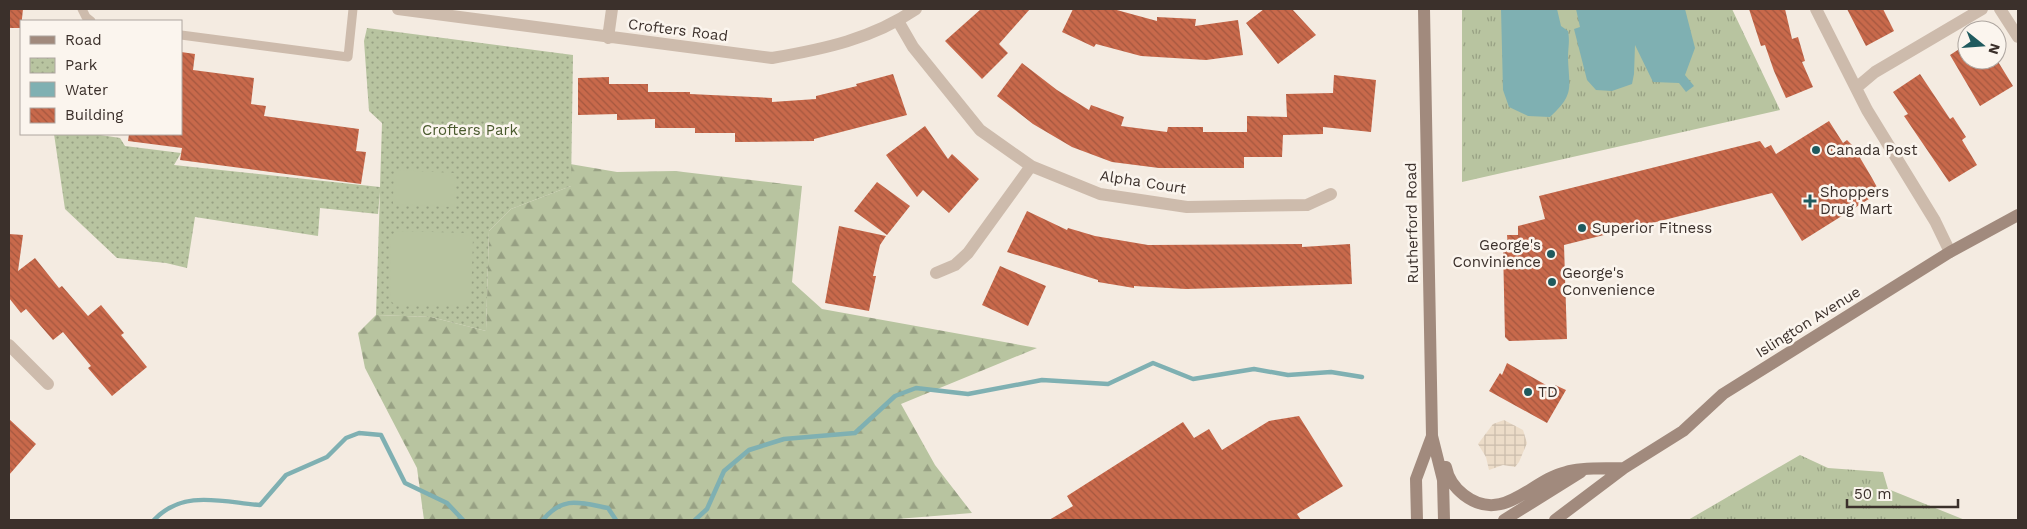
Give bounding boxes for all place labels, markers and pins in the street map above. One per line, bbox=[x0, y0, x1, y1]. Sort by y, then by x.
place label: Canada Post bbox=[1826, 141, 1918, 159]
marker: Canada Post bbox=[1810, 144, 1822, 156]
place label: Shoppers Drug Mart bbox=[1820, 183, 1893, 218]
marker: Shoppers Drug Mart bbox=[1804, 195, 1816, 207]
place label: Superior Fitness bbox=[1592, 219, 1712, 237]
marker: Superior Fitness bbox=[1576, 222, 1588, 234]
place label: George's Convinience bbox=[1453, 236, 1541, 271]
marker: George's Convinience bbox=[1545, 248, 1557, 260]
place label: George's Convenience bbox=[1562, 264, 1655, 299]
marker: George's Convenience bbox=[1546, 276, 1558, 288]
place label: TD bbox=[1538, 383, 1558, 401]
marker: TD bbox=[1522, 386, 1534, 398]

